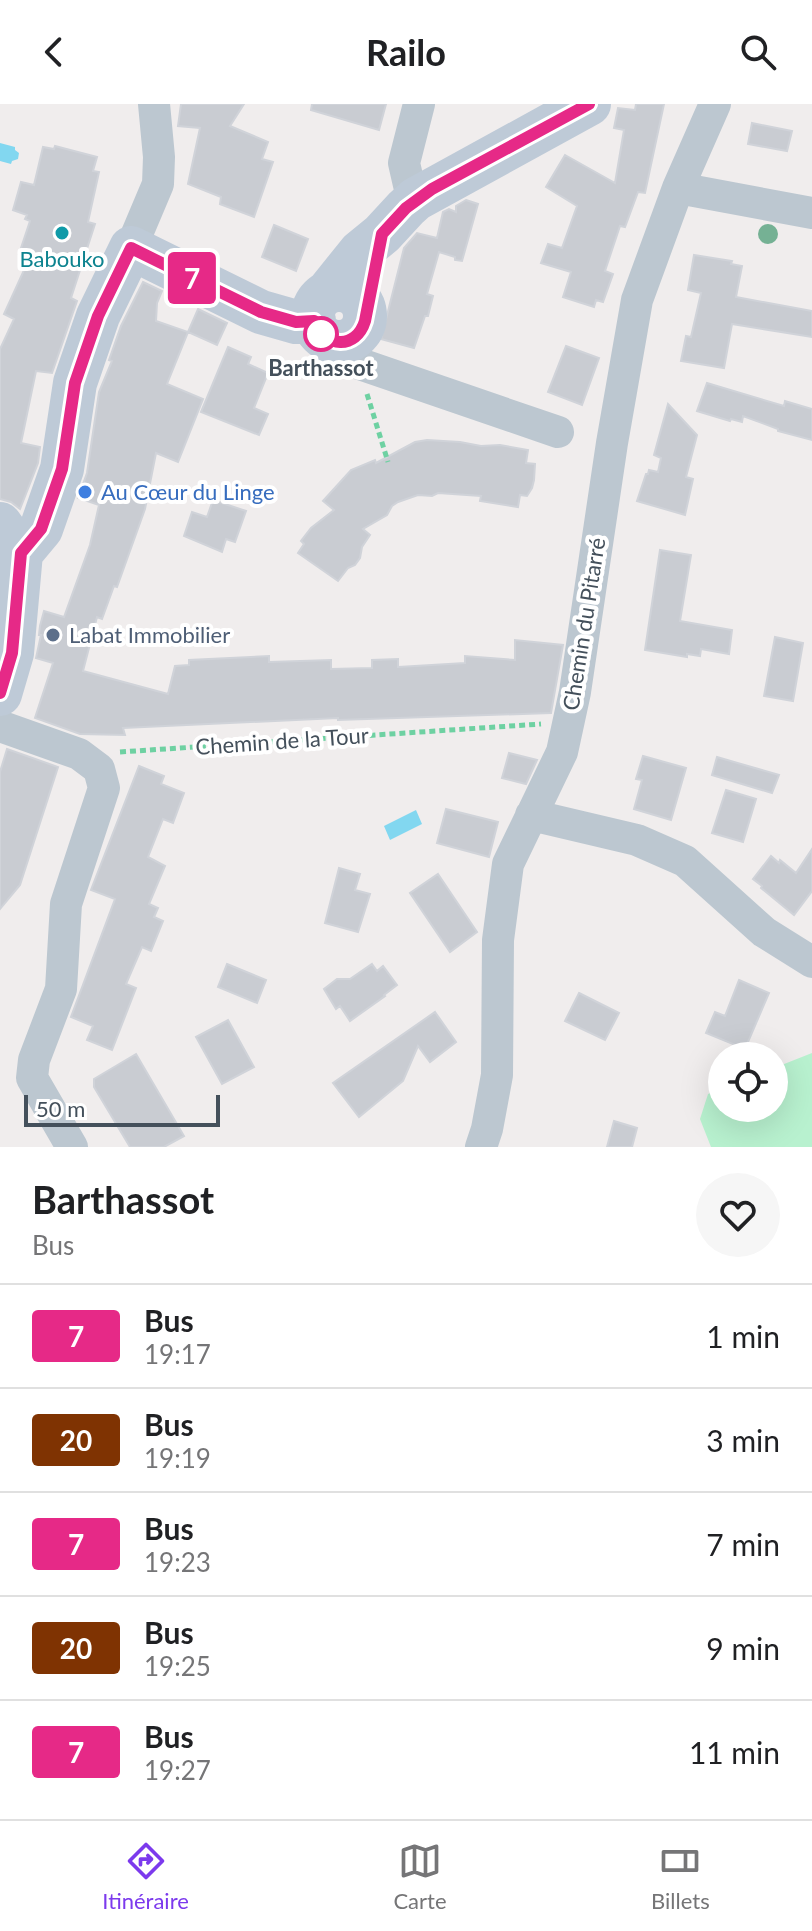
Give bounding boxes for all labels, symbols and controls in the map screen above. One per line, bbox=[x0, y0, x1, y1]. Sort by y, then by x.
icon: back bbox=[32, 30, 76, 74]
text: Railo bbox=[366, 30, 446, 74]
icon: search bbox=[736, 30, 780, 74]
marker: Babouko bbox=[53, 224, 71, 242]
place label: Babouko bbox=[19, 245, 105, 272]
line badge: 7 bbox=[166, 252, 218, 304]
text: 7 bbox=[184, 261, 200, 295]
marker: Barthassot bbox=[304, 317, 338, 351]
place label: Barthassot bbox=[268, 354, 374, 381]
place label: Au Cœur du Linge bbox=[101, 478, 275, 505]
marker: Au Cœur du Linge bbox=[76, 483, 94, 501]
street label: Chemin du Pitarré bbox=[557, 536, 610, 712]
place label: Labat Immobilier bbox=[69, 621, 230, 648]
marker: Labat Immobilier bbox=[44, 626, 62, 644]
street label: Chemin de la Tour bbox=[194, 721, 369, 760]
map controls bbox=[708, 1042, 788, 1122]
button: locate bbox=[708, 1042, 788, 1122]
scale bar bbox=[24, 1091, 220, 1127]
text: 50 m bbox=[36, 1095, 85, 1122]
button: heart bbox=[696, 1173, 780, 1257]
text: Barthassot bbox=[32, 1176, 214, 1222]
text: Bus bbox=[32, 1229, 74, 1261]
text: Bus bbox=[144, 1302, 194, 1338]
text: 1 min bbox=[706, 1318, 780, 1354]
text: 7 bbox=[68, 1319, 84, 1353]
text: 19:17 bbox=[144, 1338, 211, 1370]
text: Bus bbox=[144, 1406, 194, 1442]
text: 3 min bbox=[706, 1422, 780, 1458]
text: 20 bbox=[60, 1423, 92, 1457]
text: 19:19 bbox=[144, 1442, 211, 1474]
text: Bus bbox=[144, 1510, 194, 1546]
text: 7 min bbox=[706, 1526, 780, 1562]
text: 7 bbox=[68, 1527, 84, 1561]
text: 19:23 bbox=[144, 1546, 211, 1578]
text: Bus bbox=[144, 1614, 194, 1650]
text: 9 min bbox=[706, 1630, 780, 1666]
text: 20 bbox=[60, 1631, 92, 1665]
text: 19:25 bbox=[144, 1650, 211, 1682]
text: Bus bbox=[144, 1718, 194, 1754]
text: 11 min bbox=[689, 1734, 780, 1770]
text: 7 bbox=[68, 1735, 84, 1769]
text: 19:27 bbox=[144, 1754, 211, 1786]
tab: Itinéraire bbox=[102, 1839, 189, 1914]
tab: Carte bbox=[393, 1839, 447, 1914]
tab: Billets bbox=[651, 1839, 710, 1914]

